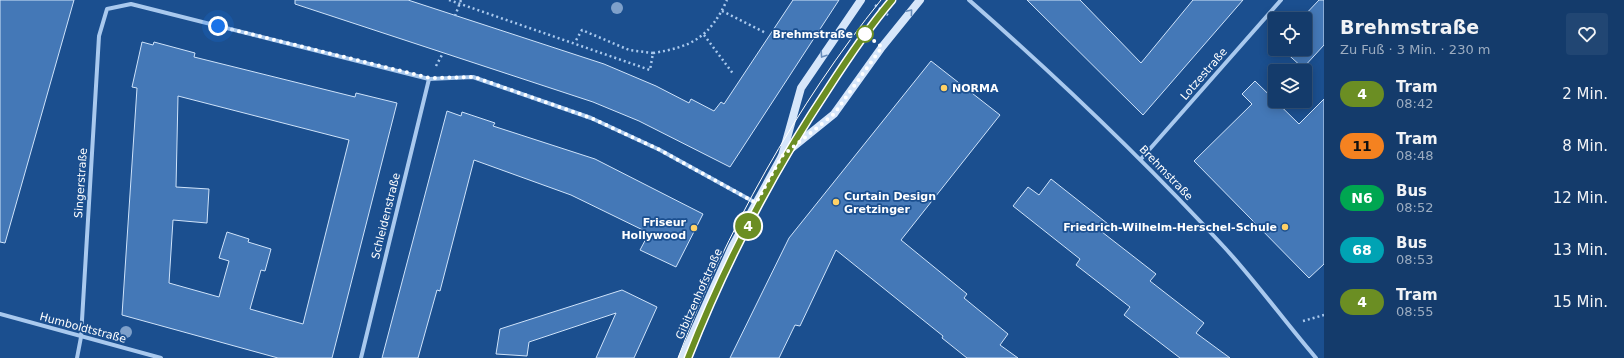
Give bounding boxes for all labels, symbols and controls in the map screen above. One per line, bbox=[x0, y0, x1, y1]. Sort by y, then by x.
one-way arrow bbox=[906, 10, 913, 17]
map controls bbox=[1268, 12, 1312, 108]
button: locate bbox=[1268, 12, 1312, 56]
button: heart bbox=[1566, 13, 1608, 55]
your location bbox=[208, 16, 228, 36]
text: Brehmstraße bbox=[1340, 16, 1479, 38]
marker: Brehmstraße bbox=[856, 25, 874, 43]
place label: Brehmstraße bbox=[772, 28, 853, 41]
text: Zu Fuß · 3 Min. · 230 m bbox=[1340, 42, 1490, 57]
street label: Lotzestraße bbox=[1178, 45, 1230, 103]
one-way arrow bbox=[820, 51, 828, 58]
button: layers bbox=[1268, 64, 1312, 108]
text: Tram bbox=[1396, 78, 1438, 96]
place label: NORMA bbox=[952, 82, 999, 95]
marker: NORMA bbox=[939, 83, 949, 93]
text: 2 Min. bbox=[1562, 85, 1608, 103]
text: 4 bbox=[1357, 86, 1367, 102]
text: 08:42 bbox=[1396, 96, 1433, 111]
text: Tram bbox=[1396, 130, 1438, 148]
text: 8 Min. bbox=[1562, 137, 1608, 155]
text: 11 bbox=[1352, 138, 1372, 154]
street label: Brehmstraße bbox=[1137, 143, 1196, 203]
street label: Singerstraße bbox=[72, 147, 90, 219]
text: 08:48 bbox=[1396, 148, 1433, 163]
street label: Schleidenstraße bbox=[369, 171, 403, 261]
text: Bus bbox=[1396, 182, 1427, 200]
text: 12 Min. bbox=[1553, 189, 1608, 207]
place label: Curtain Design Gretzinger bbox=[844, 190, 936, 216]
text: N6 bbox=[1351, 190, 1373, 206]
marker: Curtain Design Gretzinger bbox=[831, 197, 841, 207]
text: 08:52 bbox=[1396, 200, 1433, 215]
line badge: 4 bbox=[735, 213, 761, 239]
place label: Friseur Hollywood bbox=[621, 216, 687, 242]
text: 4 bbox=[743, 218, 753, 234]
place label: Friedrich-Wilhelm-Herschel-Schule bbox=[1063, 221, 1277, 234]
marker: Friedrich-Wilhelm-Herschel-Schule bbox=[1280, 222, 1290, 232]
marker: Friseur Hollywood bbox=[689, 223, 699, 233]
text: Bus bbox=[1396, 234, 1427, 252]
text: 13 Min. bbox=[1553, 241, 1608, 259]
text: 68 bbox=[1352, 242, 1372, 258]
street label: Gibitzenhofstraße bbox=[673, 246, 725, 341]
text: 08:53 bbox=[1396, 252, 1433, 267]
text: Tram bbox=[1396, 286, 1438, 304]
text: 15 Min. bbox=[1553, 293, 1608, 311]
text: 4 bbox=[1357, 294, 1367, 310]
text: 08:55 bbox=[1396, 304, 1433, 319]
street label: Humboldtstraße bbox=[38, 310, 128, 346]

